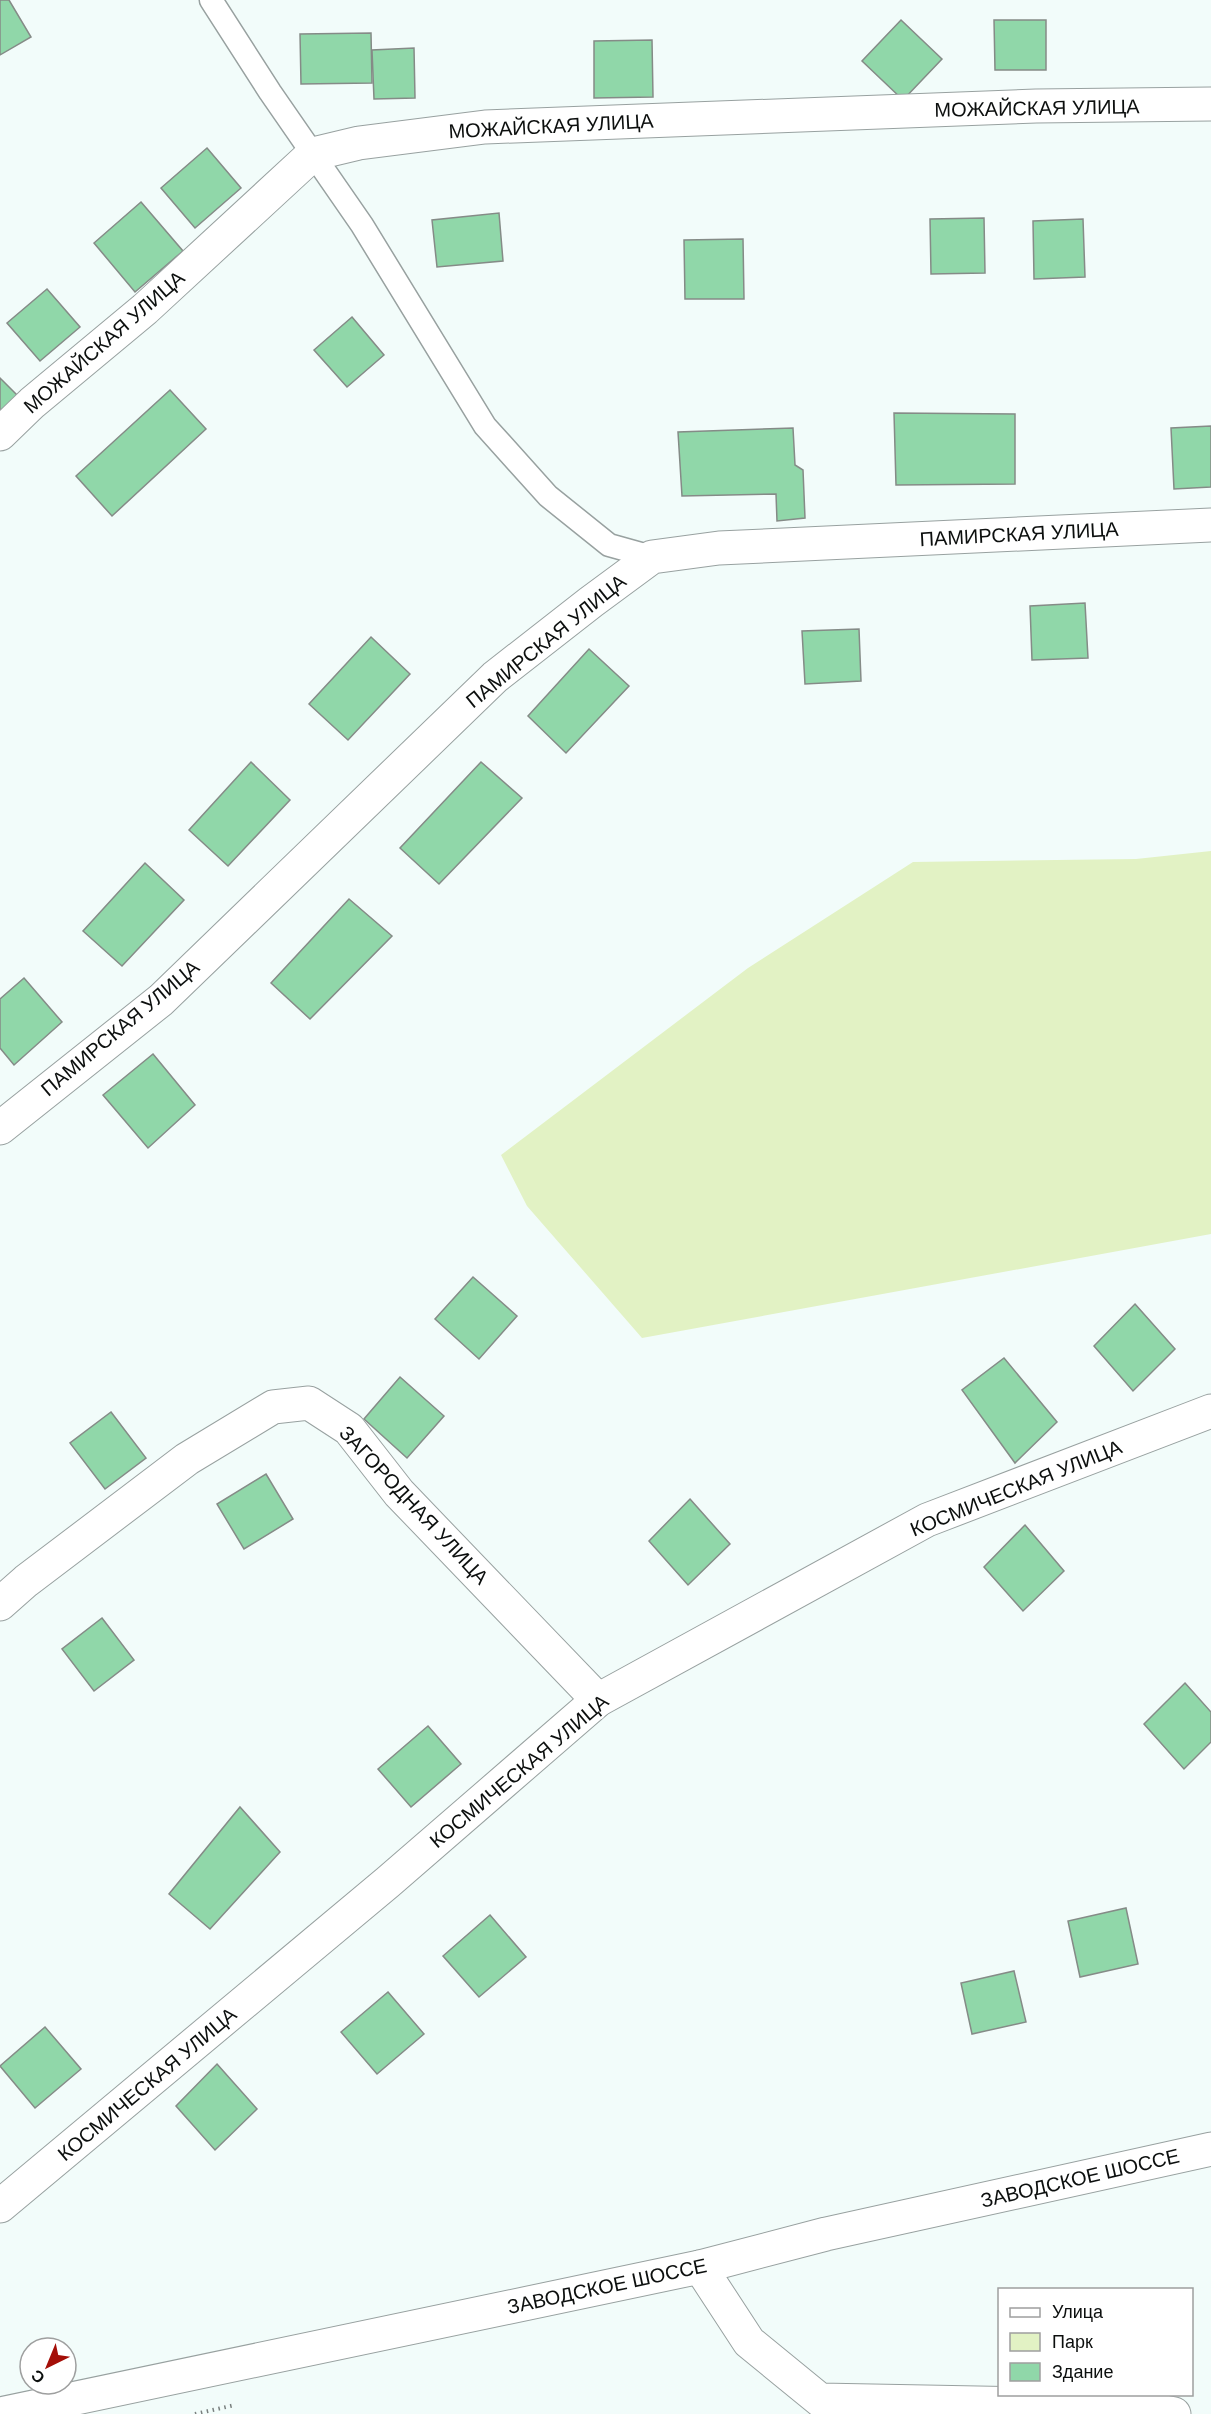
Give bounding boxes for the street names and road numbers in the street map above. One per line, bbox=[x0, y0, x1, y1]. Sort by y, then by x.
street label: МОЖАЙСКАЯ УЛИЦА bbox=[934, 94, 1140, 121]
street label: МОЖАЙСКАЯ УЛИЦА bbox=[448, 109, 655, 142]
street label: МОЖАЙСКАЯ УЛИЦА bbox=[19, 265, 189, 418]
street label: ПАМИРСКАЯ УЛИЦА bbox=[919, 518, 1120, 550]
street label: ПАМИРСКАЯ УЛИЦА bbox=[462, 569, 631, 712]
street label: ПАМИРСКАЯ УЛИЦА bbox=[37, 955, 204, 1100]
street label: ЗАГОРОДНАЯ УЛИЦА bbox=[335, 1422, 493, 1589]
street label: КОСМИЧЕСКАЯ УЛИЦА bbox=[907, 1435, 1126, 1541]
street label: КОСМИЧЕСКАЯ УЛИЦА bbox=[425, 1690, 613, 1852]
street label: КОСМИЧЕСКАЯ УЛИЦА bbox=[53, 2003, 241, 2165]
street label: ЗАВОДСКОЕ ШОССЕ bbox=[979, 2144, 1181, 2212]
street label: ЗАВОДСКОЕ ШОССЕ bbox=[505, 2254, 709, 2318]

